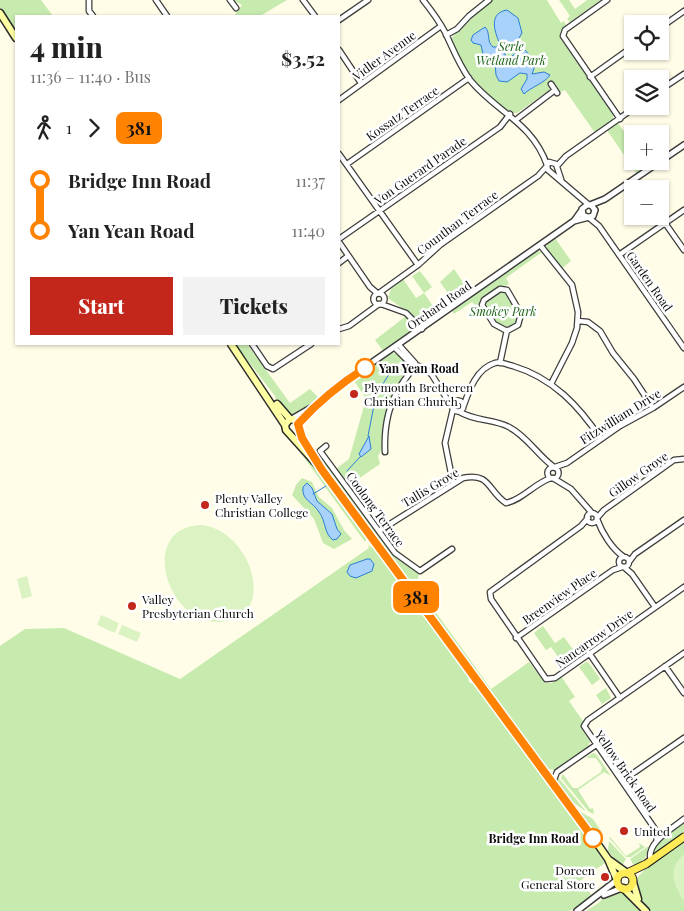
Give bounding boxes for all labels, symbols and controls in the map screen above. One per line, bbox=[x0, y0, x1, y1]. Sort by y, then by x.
map controls bbox=[624, 15, 669, 225]
button: locate bbox=[624, 15, 669, 60]
street label: Vidler Avenue bbox=[348, 27, 419, 84]
text: 4 min bbox=[30, 28, 103, 65]
park label: Serle Wetland Park bbox=[476, 38, 546, 68]
text: $3.52 bbox=[281, 45, 325, 71]
text: 11:36 – 11:40 · Bus bbox=[30, 66, 151, 87]
button: layers bbox=[624, 70, 669, 115]
street label: Kossatz Terrace bbox=[362, 82, 442, 144]
icon: walk bbox=[30, 114, 58, 142]
icon: forward bbox=[80, 114, 108, 142]
text: 381 bbox=[126, 116, 152, 140]
text: 1 bbox=[66, 117, 72, 138]
button: + bbox=[624, 125, 669, 170]
street label: Von Guerard Parade bbox=[370, 132, 469, 208]
text: Bridge Inn Road bbox=[68, 167, 211, 193]
text: 11:37 bbox=[295, 170, 325, 191]
button: − bbox=[624, 180, 669, 225]
street label: Counthan Terrace bbox=[413, 186, 501, 258]
text: Yan Yean Road bbox=[68, 217, 195, 243]
text: 11:40 bbox=[291, 220, 325, 241]
street label: Garden Road bbox=[623, 248, 677, 314]
button: Start bbox=[30, 277, 173, 335]
button: Tickets bbox=[183, 277, 325, 335]
street label: Orchard Road bbox=[404, 277, 474, 333]
park label: Smokey Park bbox=[469, 303, 536, 319]
marker: Yan Yean Road bbox=[355, 358, 375, 378]
place label: Yan Yean Road bbox=[378, 360, 459, 376]
place label: Plymouth Bretheren Christian Church bbox=[364, 379, 473, 409]
street label: Fitzwilliam Drive bbox=[577, 385, 663, 447]
marker: Plymouth Bretheren Christian Church bbox=[348, 388, 360, 400]
street label: Gillow Grove bbox=[605, 448, 671, 500]
street label: Tallis Grove bbox=[399, 464, 461, 510]
street label: Coolong Terrace bbox=[343, 468, 409, 550]
place label: Plenty Valley Christian College bbox=[215, 490, 308, 520]
marker: Plenty Valley Christian College bbox=[199, 499, 211, 511]
street label: Breenview Place bbox=[519, 564, 599, 628]
line badge: 381 bbox=[387, 581, 445, 613]
text: 381 bbox=[403, 585, 429, 609]
place label: Valley Presbyterian Church bbox=[141, 591, 254, 621]
marker: Valley Presbyterian Church bbox=[126, 600, 138, 612]
street label: Nancarrow Drive bbox=[552, 605, 636, 671]
street label: Yellow Brick Road bbox=[591, 726, 660, 815]
place label: United bbox=[634, 823, 670, 839]
marker: United bbox=[618, 825, 630, 837]
marker: Bridge Inn Road bbox=[583, 828, 603, 848]
place label: Bridge Inn Road bbox=[489, 830, 579, 846]
place label: Doreen General Store bbox=[521, 862, 595, 892]
marker: Doreen General Store bbox=[599, 871, 611, 883]

